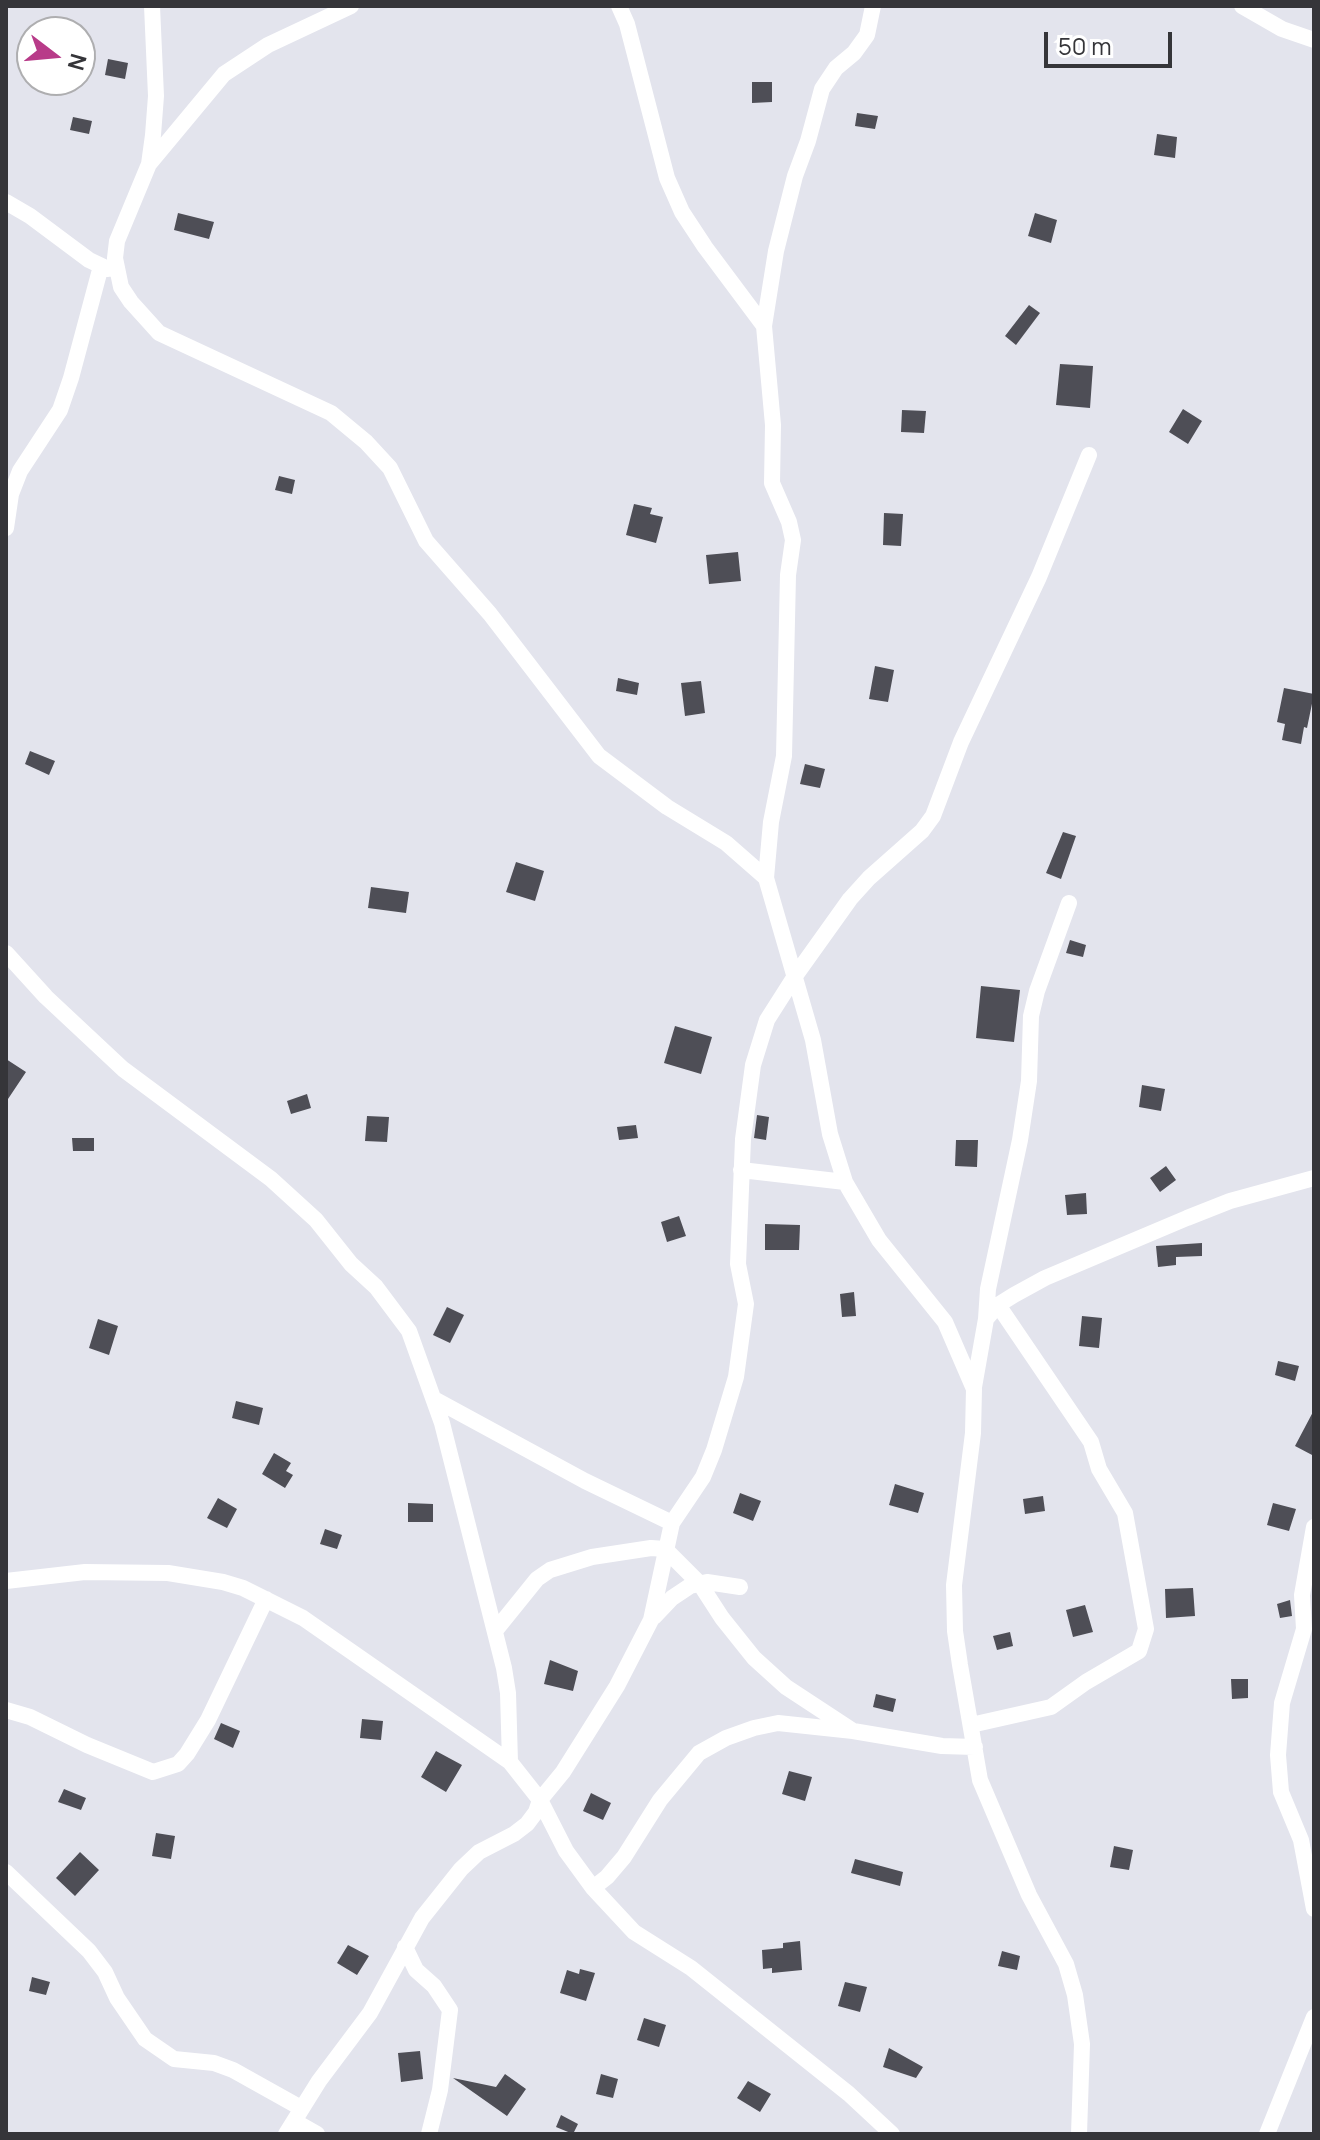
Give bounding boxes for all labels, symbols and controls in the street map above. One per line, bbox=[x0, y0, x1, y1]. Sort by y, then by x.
north arrow bbox=[16, 16, 96, 96]
scale bar bbox=[1048, 16, 1176, 66]
text: 50 m bbox=[1058, 29, 1112, 62]
text: N bbox=[61, 50, 94, 74]

